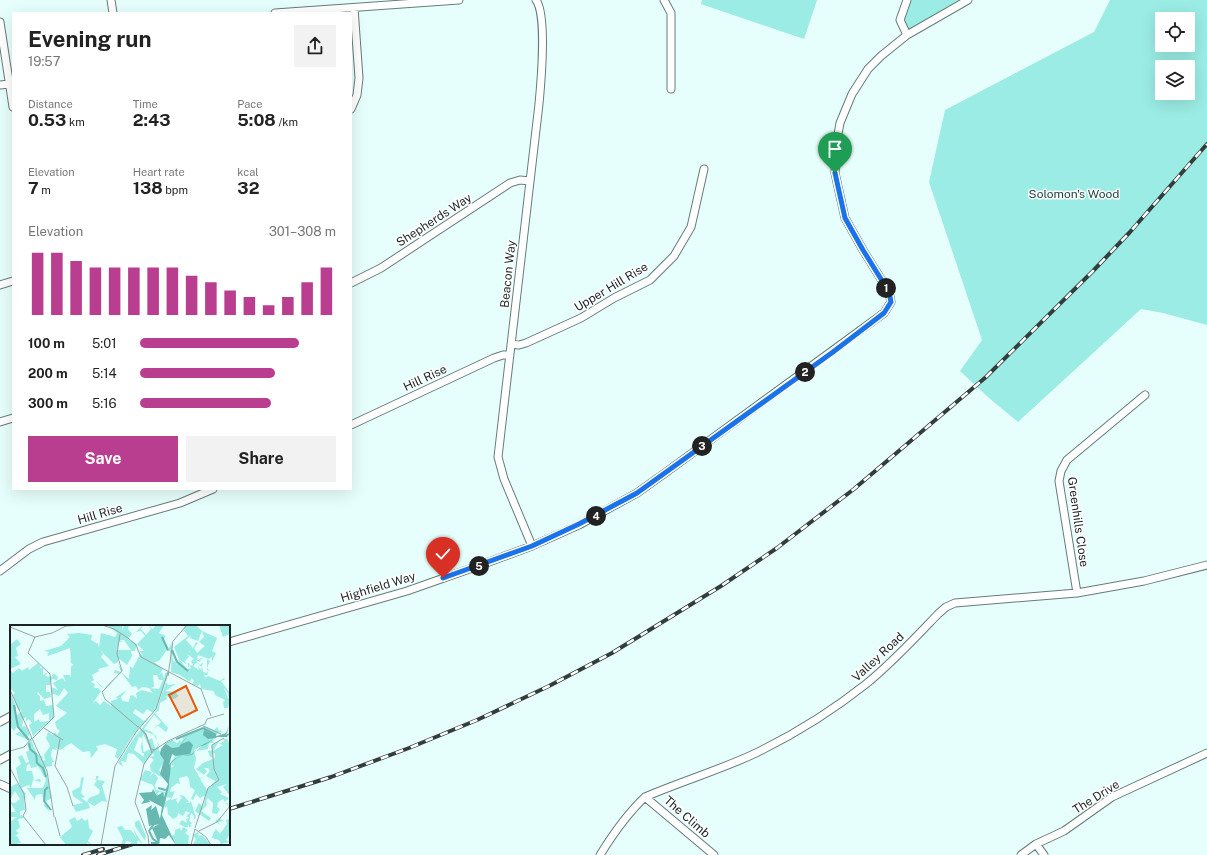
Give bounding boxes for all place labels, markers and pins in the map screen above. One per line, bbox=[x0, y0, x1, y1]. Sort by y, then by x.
pin bbox=[818, 132, 852, 173]
pin: 1 bbox=[876, 278, 896, 298]
pin: 2 bbox=[795, 362, 815, 382]
pin: 3 bbox=[692, 436, 712, 456]
pin: 4 bbox=[586, 506, 606, 526]
pin bbox=[426, 537, 460, 578]
pin: 5 bbox=[469, 556, 489, 576]

